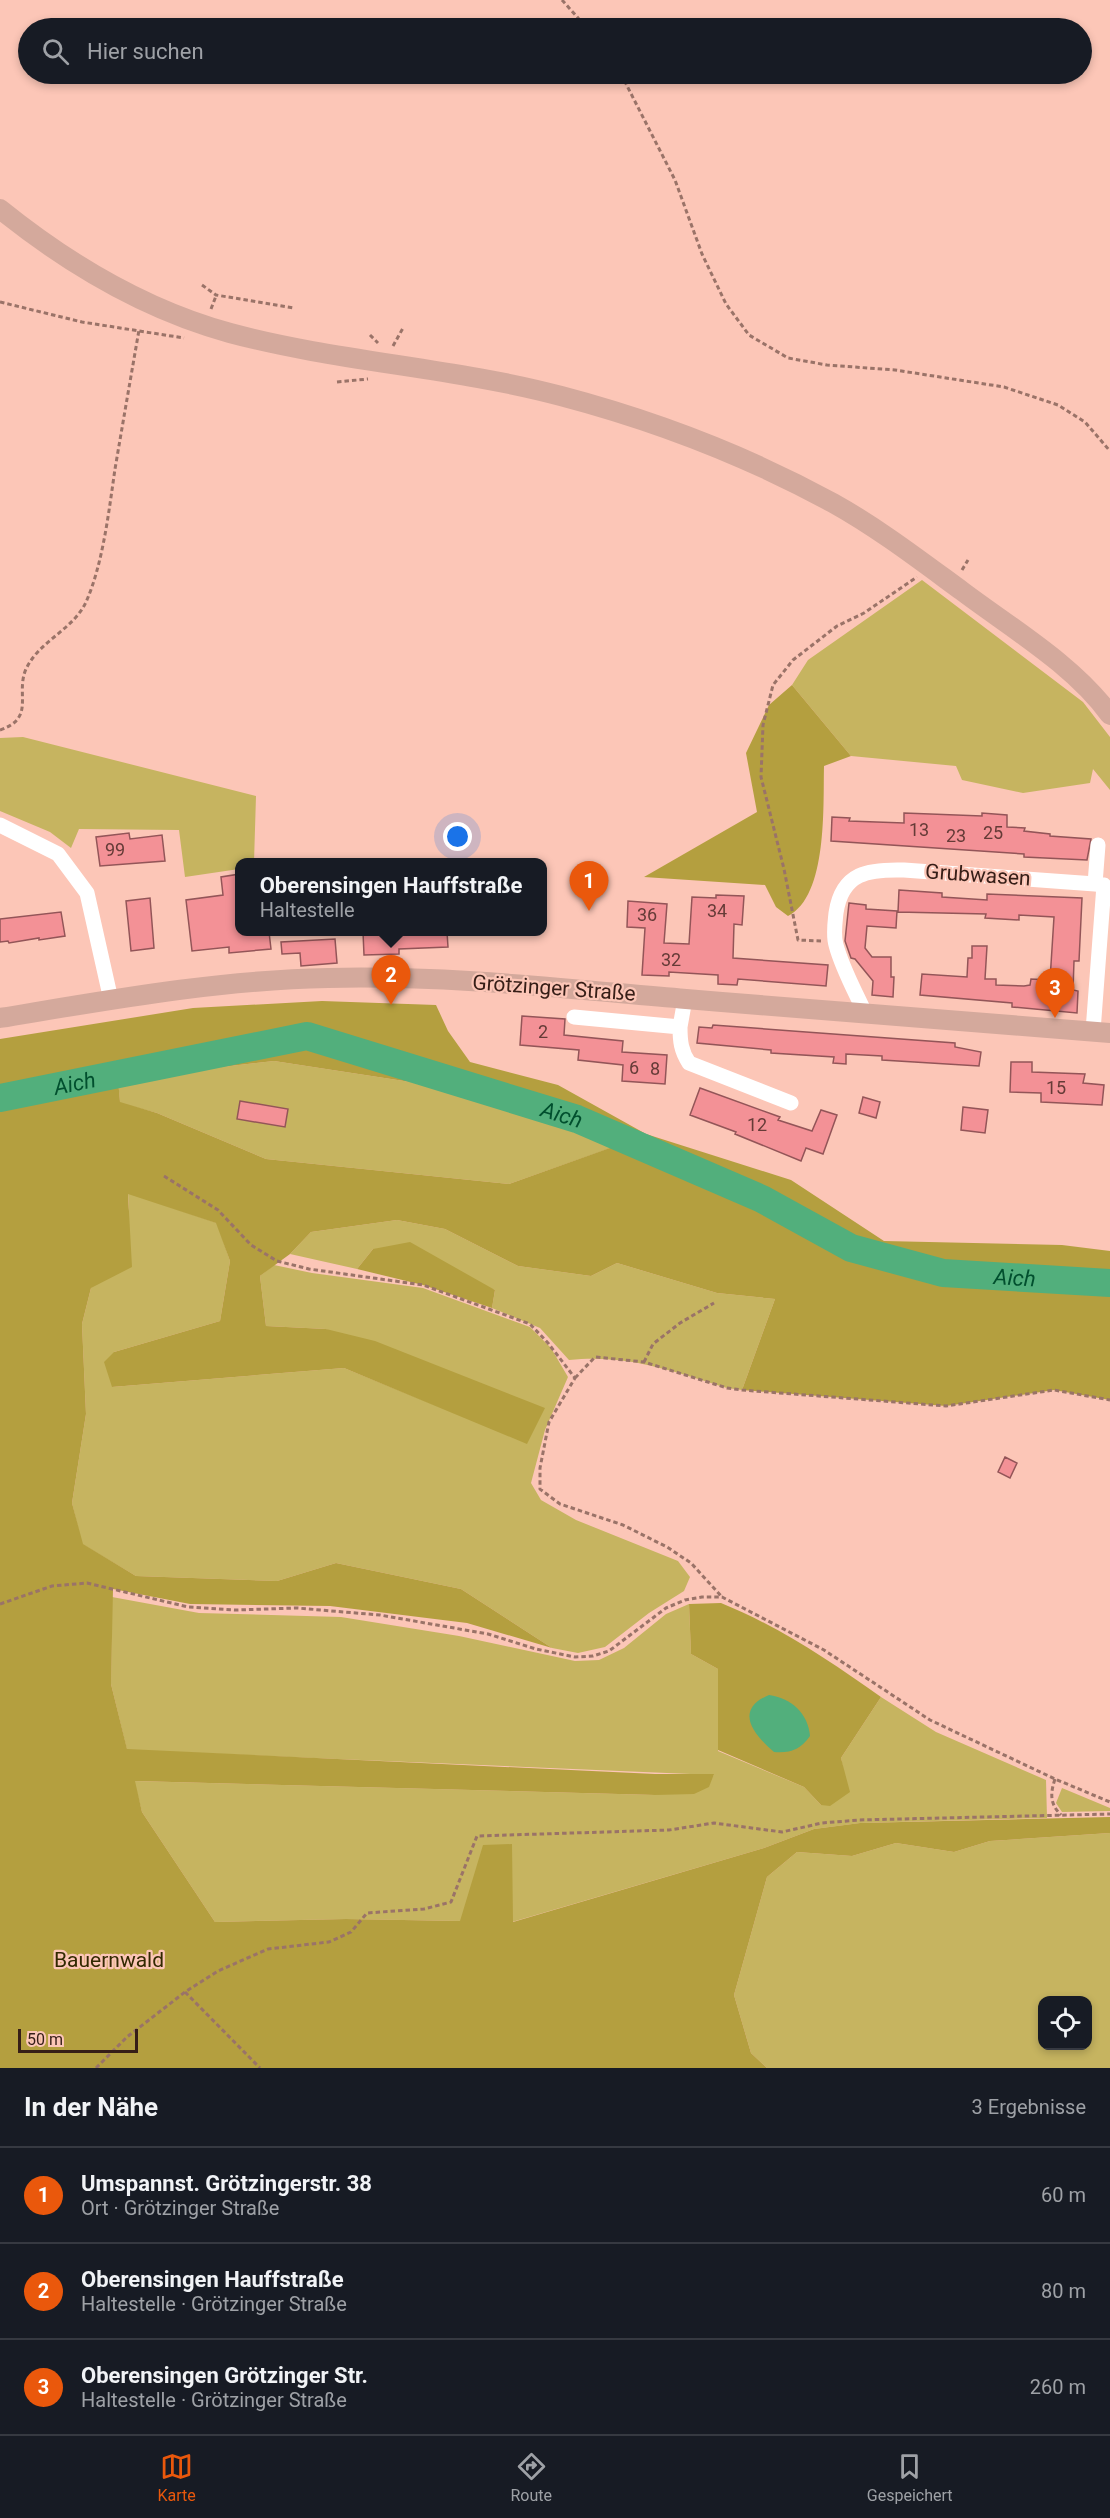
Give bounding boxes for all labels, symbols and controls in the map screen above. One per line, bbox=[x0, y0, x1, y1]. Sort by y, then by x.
search box bbox=[18, 18, 1092, 84]
icon: search bbox=[39, 35, 72, 68]
text: Hier suchen bbox=[87, 39, 204, 64]
house number: 13 bbox=[909, 819, 929, 840]
your location bbox=[443, 822, 472, 851]
house number: 25 bbox=[983, 822, 1003, 843]
house number: 23 bbox=[946, 825, 966, 846]
house number: 99 bbox=[105, 839, 125, 860]
popup bbox=[235, 858, 547, 936]
street label: Grubwasen bbox=[925, 859, 1031, 891]
pin: 1 bbox=[570, 862, 608, 911]
text: Oberensingen Hauffstraße bbox=[260, 873, 522, 898]
text: Haltestelle bbox=[260, 898, 355, 922]
house number: 34 bbox=[707, 900, 727, 921]
house number: 36 bbox=[637, 904, 657, 925]
house number: 32 bbox=[661, 949, 681, 970]
pin: 2 bbox=[372, 956, 410, 1005]
pin: 3 bbox=[1036, 968, 1074, 1018]
street label: Grötzinger Straße bbox=[472, 970, 636, 1006]
house number: 2 bbox=[538, 1021, 548, 1042]
house number: 6 bbox=[629, 1057, 639, 1078]
house number: 8 bbox=[650, 1058, 660, 1079]
water label: Aich bbox=[51, 1067, 98, 1100]
house number: 15 bbox=[1046, 1077, 1066, 1098]
water label: Aich bbox=[537, 1096, 586, 1133]
house number: 12 bbox=[747, 1114, 767, 1135]
water label: Aich bbox=[992, 1264, 1036, 1292]
park label: Bauernwald bbox=[54, 1948, 164, 1972]
map controls bbox=[1038, 1996, 1092, 2050]
button: locate bbox=[1038, 1996, 1092, 2050]
scale bar bbox=[18, 2026, 138, 2054]
text: 50 m bbox=[27, 2030, 63, 2049]
text: In der Nähe bbox=[24, 2092, 158, 2122]
text: 3 Ergebnisse bbox=[972, 2095, 1086, 2119]
text: Umspannst. Grötzingerstr. 38 bbox=[81, 2171, 372, 2196]
text: 1 bbox=[38, 2183, 49, 2207]
text: 60 m bbox=[1041, 2183, 1086, 2207]
text: Ort · Grötzinger Straße bbox=[81, 2196, 279, 2220]
text: Oberensingen Hauffstraße bbox=[81, 2267, 344, 2292]
text: 2 bbox=[38, 2279, 49, 2303]
text: 80 m bbox=[1041, 2279, 1086, 2303]
text: Haltestelle · Grötzinger Straße bbox=[81, 2292, 347, 2316]
text: Oberensingen Grötzinger Str. bbox=[81, 2363, 368, 2388]
text: 3 bbox=[38, 2375, 49, 2399]
text: 260 m bbox=[1030, 2375, 1086, 2399]
text: Haltestelle · Grötzinger Straße bbox=[81, 2388, 347, 2412]
tab: Karte bbox=[157, 2450, 196, 2505]
tab: Route bbox=[511, 2450, 552, 2505]
tab: Gespeichert bbox=[867, 2450, 953, 2505]

